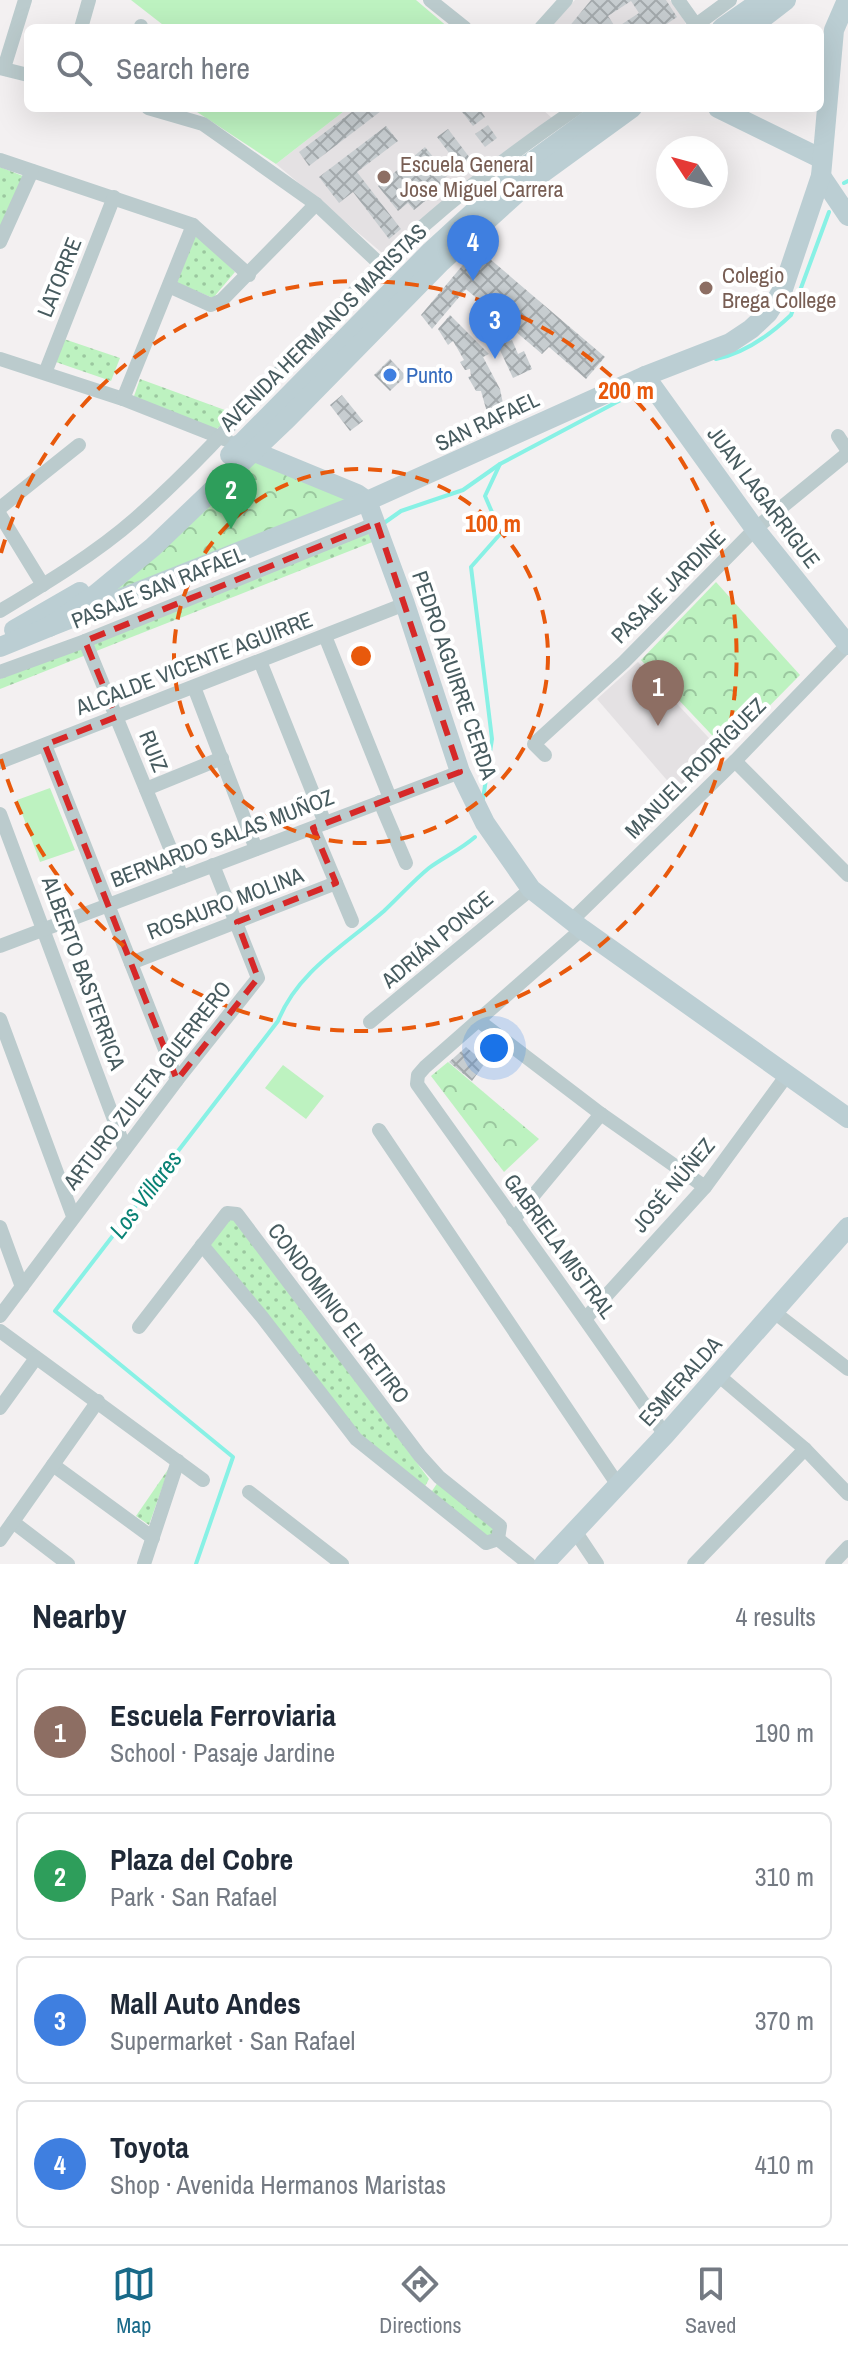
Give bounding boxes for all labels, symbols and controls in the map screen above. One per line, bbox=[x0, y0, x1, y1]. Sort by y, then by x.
search box bbox=[24, 24, 824, 112]
icon: search bbox=[52, 46, 96, 90]
text: Search here bbox=[116, 48, 250, 88]
north arrow bbox=[656, 136, 728, 208]
place label: Escuela General Jose Miguel Carrera bbox=[400, 149, 563, 204]
marker: Escuela General Jose Miguel Carrera bbox=[375, 168, 393, 186]
pin: 4 bbox=[447, 215, 499, 281]
street label: AVENIDA HERMANOS MARISTAS bbox=[212, 217, 433, 438]
street label: LATORRE bbox=[29, 233, 89, 321]
place label: Colegio Brega College bbox=[722, 260, 836, 315]
marker: Colegio Brega College bbox=[697, 279, 715, 297]
pin: 3 bbox=[469, 293, 521, 359]
place label: Punto bbox=[406, 360, 453, 390]
marker: Punto bbox=[381, 366, 399, 384]
text: 200 m bbox=[598, 374, 654, 406]
street label: SAN RAFAEL bbox=[430, 384, 544, 458]
street label: JUAN LAGARRIGUE bbox=[701, 420, 827, 574]
pin: 2 bbox=[205, 463, 257, 529]
text: 100 m bbox=[465, 507, 521, 539]
street label: PASAJE JARDINE bbox=[604, 522, 732, 650]
street label: PASAJE SAN RAFAEL bbox=[67, 539, 249, 635]
street label: PEDRO AGUIRRE CERDA bbox=[405, 567, 505, 784]
street label: ALCALDE VICENTE AGUIRRE bbox=[70, 604, 317, 722]
centre of rings bbox=[347, 642, 375, 670]
pin: 1 bbox=[632, 660, 684, 726]
street label: MANUEL RODRÍGUEZ bbox=[618, 691, 772, 845]
street label: RUIZ bbox=[132, 726, 176, 776]
street label: BERNARDO SALAS MUÑOZ bbox=[106, 782, 338, 894]
street label: ROSAURO MOLINA bbox=[142, 859, 308, 947]
street label: ALBERTO BASTERRICA bbox=[35, 871, 133, 1075]
street label: ADRIÁN PONCE bbox=[374, 883, 499, 995]
street label: ARTURO ZULETA GUERRERO bbox=[55, 975, 238, 1196]
your location bbox=[474, 1028, 514, 1068]
street label: JOSÉ NÚÑEZ bbox=[625, 1132, 721, 1238]
water label: Los Villares bbox=[101, 1143, 189, 1245]
street label: GABRIELA MISTRAL bbox=[497, 1167, 623, 1325]
street label: CONDOMINIO EL RETIRO bbox=[261, 1217, 417, 1409]
street label: ESMERALDA bbox=[632, 1329, 729, 1432]
text: Nearby bbox=[32, 1593, 127, 1639]
text: 4 results bbox=[735, 1599, 816, 1634]
text: Escuela Ferroviaria bbox=[110, 1695, 336, 1735]
text: 1 bbox=[54, 1715, 66, 1750]
text: 190 m bbox=[755, 1715, 814, 1750]
text: School · Pasaje Jardine bbox=[110, 1735, 335, 1770]
text: Plaza del Cobre bbox=[110, 1839, 293, 1879]
text: 2 bbox=[54, 1859, 66, 1894]
text: 310 m bbox=[755, 1859, 814, 1894]
text: Park · San Rafael bbox=[110, 1879, 277, 1914]
text: Mall Auto Andes bbox=[110, 1983, 301, 2023]
text: 3 bbox=[54, 2003, 66, 2038]
text: 370 m bbox=[755, 2003, 814, 2038]
text: Supermarket · San Rafael bbox=[110, 2023, 355, 2058]
text: Toyota bbox=[110, 2127, 189, 2167]
text: 4 bbox=[54, 2147, 66, 2182]
text: 410 m bbox=[755, 2147, 814, 2182]
text: Shop · Avenida Hermanos Maristas bbox=[110, 2167, 446, 2202]
tab: Map bbox=[112, 2262, 156, 2340]
tab: Directions bbox=[379, 2262, 462, 2340]
tab: Saved bbox=[685, 2262, 736, 2340]

